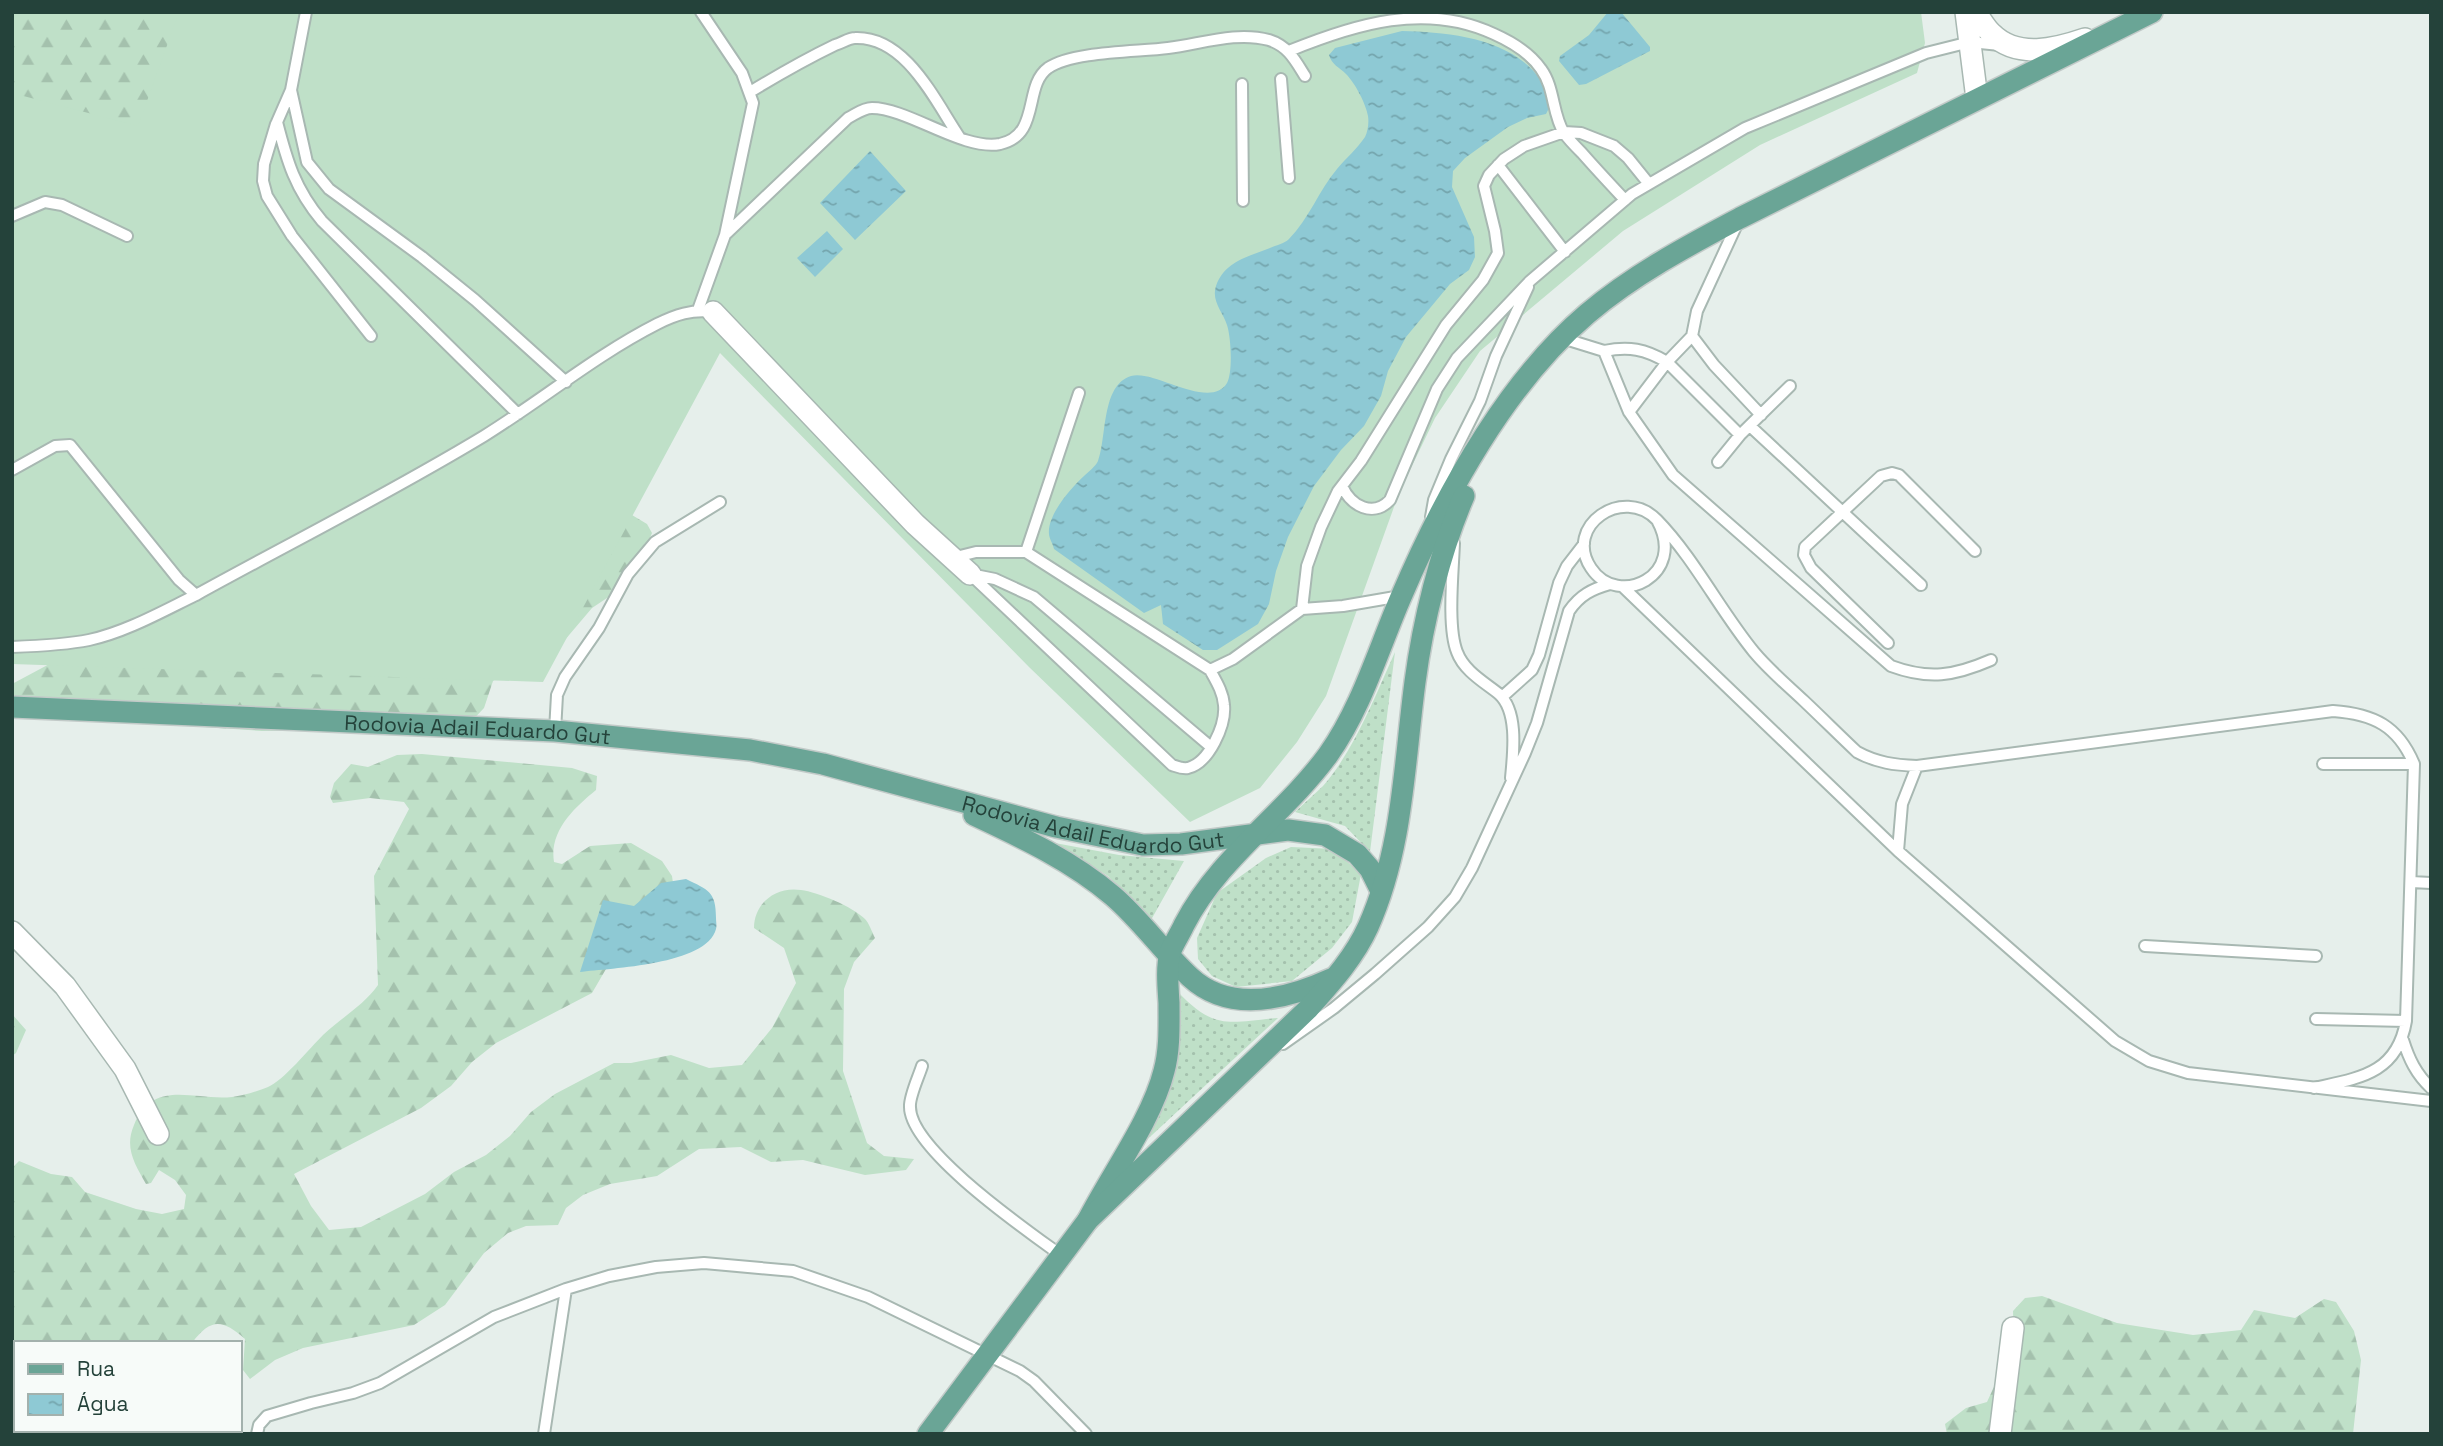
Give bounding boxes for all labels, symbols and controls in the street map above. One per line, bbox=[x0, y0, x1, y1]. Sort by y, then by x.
street label: Rodovia Adail Eduardo Gut bbox=[344, 708, 612, 750]
street label: Rodovia Adail Eduardo Gut bbox=[959, 789, 1226, 859]
legend bbox=[14, 1341, 242, 1432]
text: Rua bbox=[77, 1355, 115, 1382]
text: Água bbox=[77, 1390, 129, 1417]

